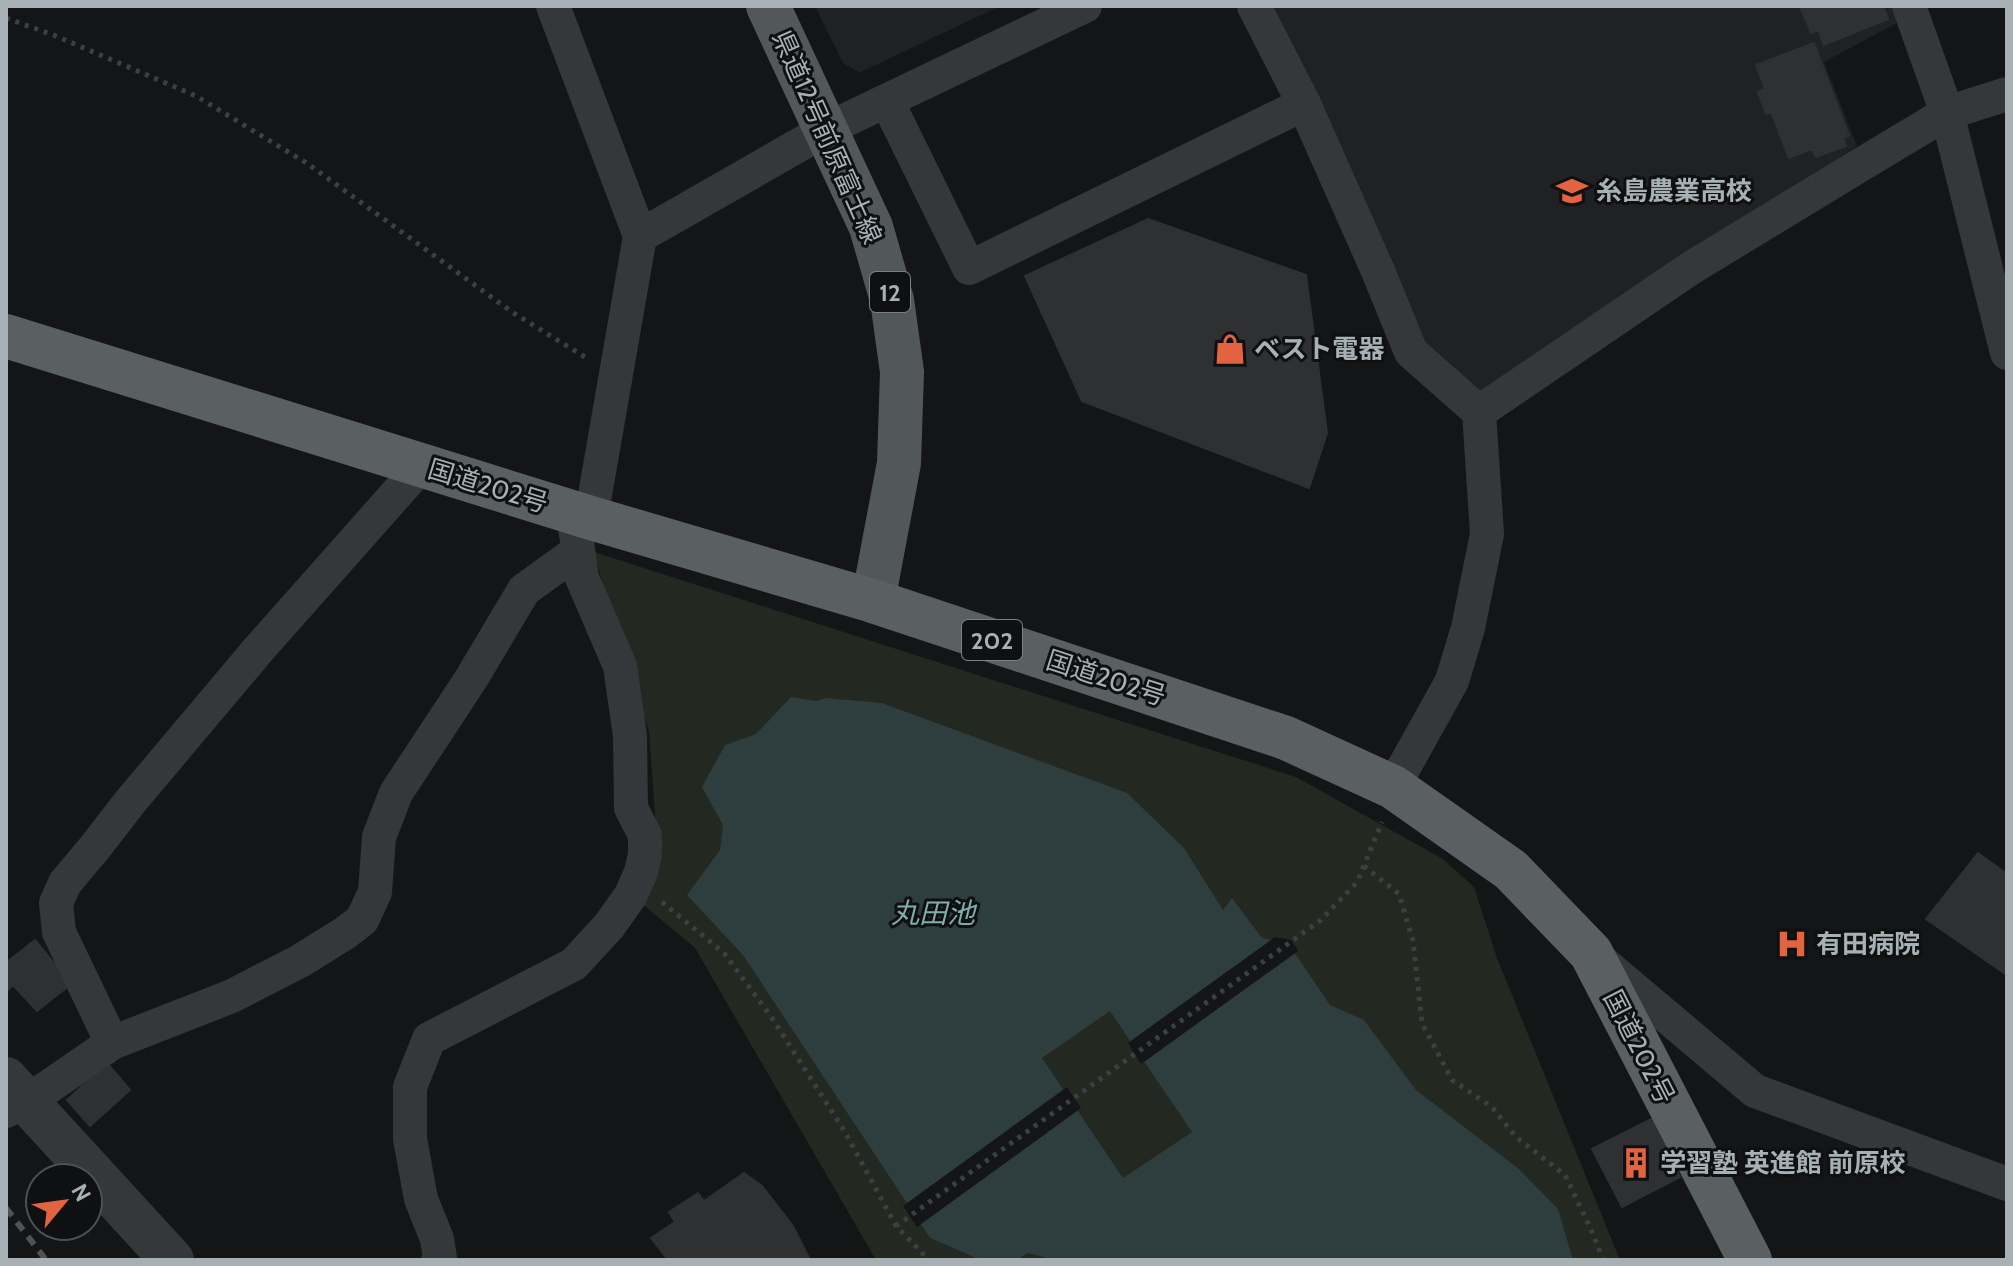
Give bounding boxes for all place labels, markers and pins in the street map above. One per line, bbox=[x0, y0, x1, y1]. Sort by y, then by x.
school or university icon: 糸島農業高校 bbox=[1555, 174, 1589, 208]
place label: 糸島農業高校 bbox=[1596, 175, 1752, 207]
shop icon: ベスト電器 bbox=[1213, 332, 1247, 366]
place label: ベスト電器 bbox=[1254, 333, 1385, 365]
hospital icon: 有田病院 bbox=[1775, 927, 1809, 961]
place label: 有田病院 bbox=[1816, 928, 1920, 960]
building icon: 学習塾 英進館 前原校 bbox=[1619, 1146, 1653, 1180]
place label: 学習塾 英進館 前原校 bbox=[1660, 1147, 1906, 1179]

